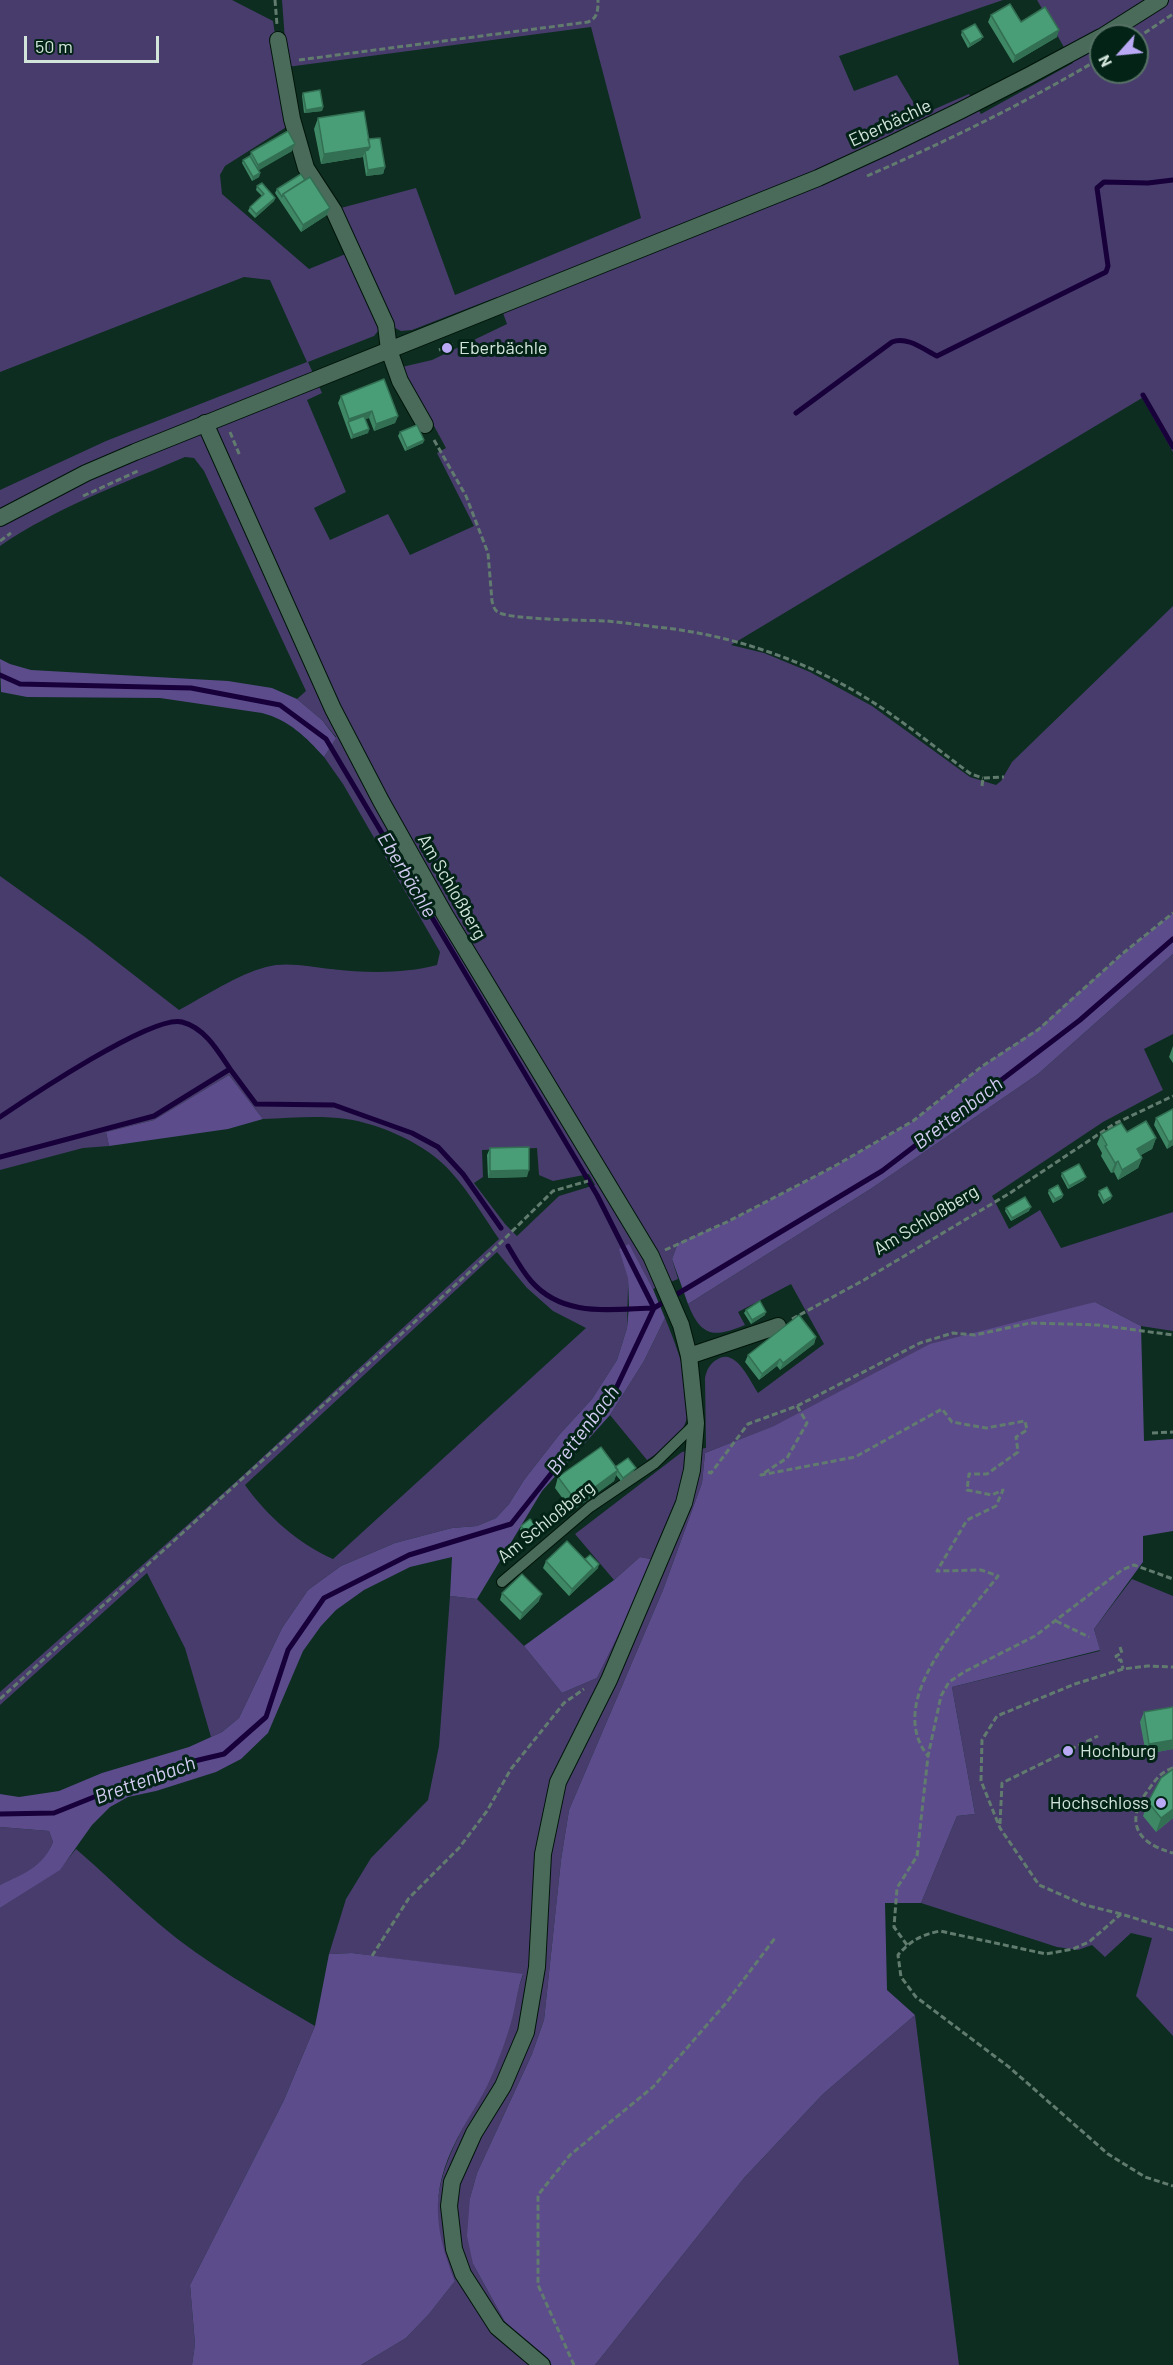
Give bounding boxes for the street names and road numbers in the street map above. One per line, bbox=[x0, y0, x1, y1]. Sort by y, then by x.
street label: Eberbächle bbox=[845, 95, 935, 151]
street label: Am Schloßberg bbox=[413, 830, 491, 944]
street label: Am Schloßberg bbox=[870, 1180, 982, 1260]
street label: Am Schloßberg bbox=[493, 1476, 599, 1568]

